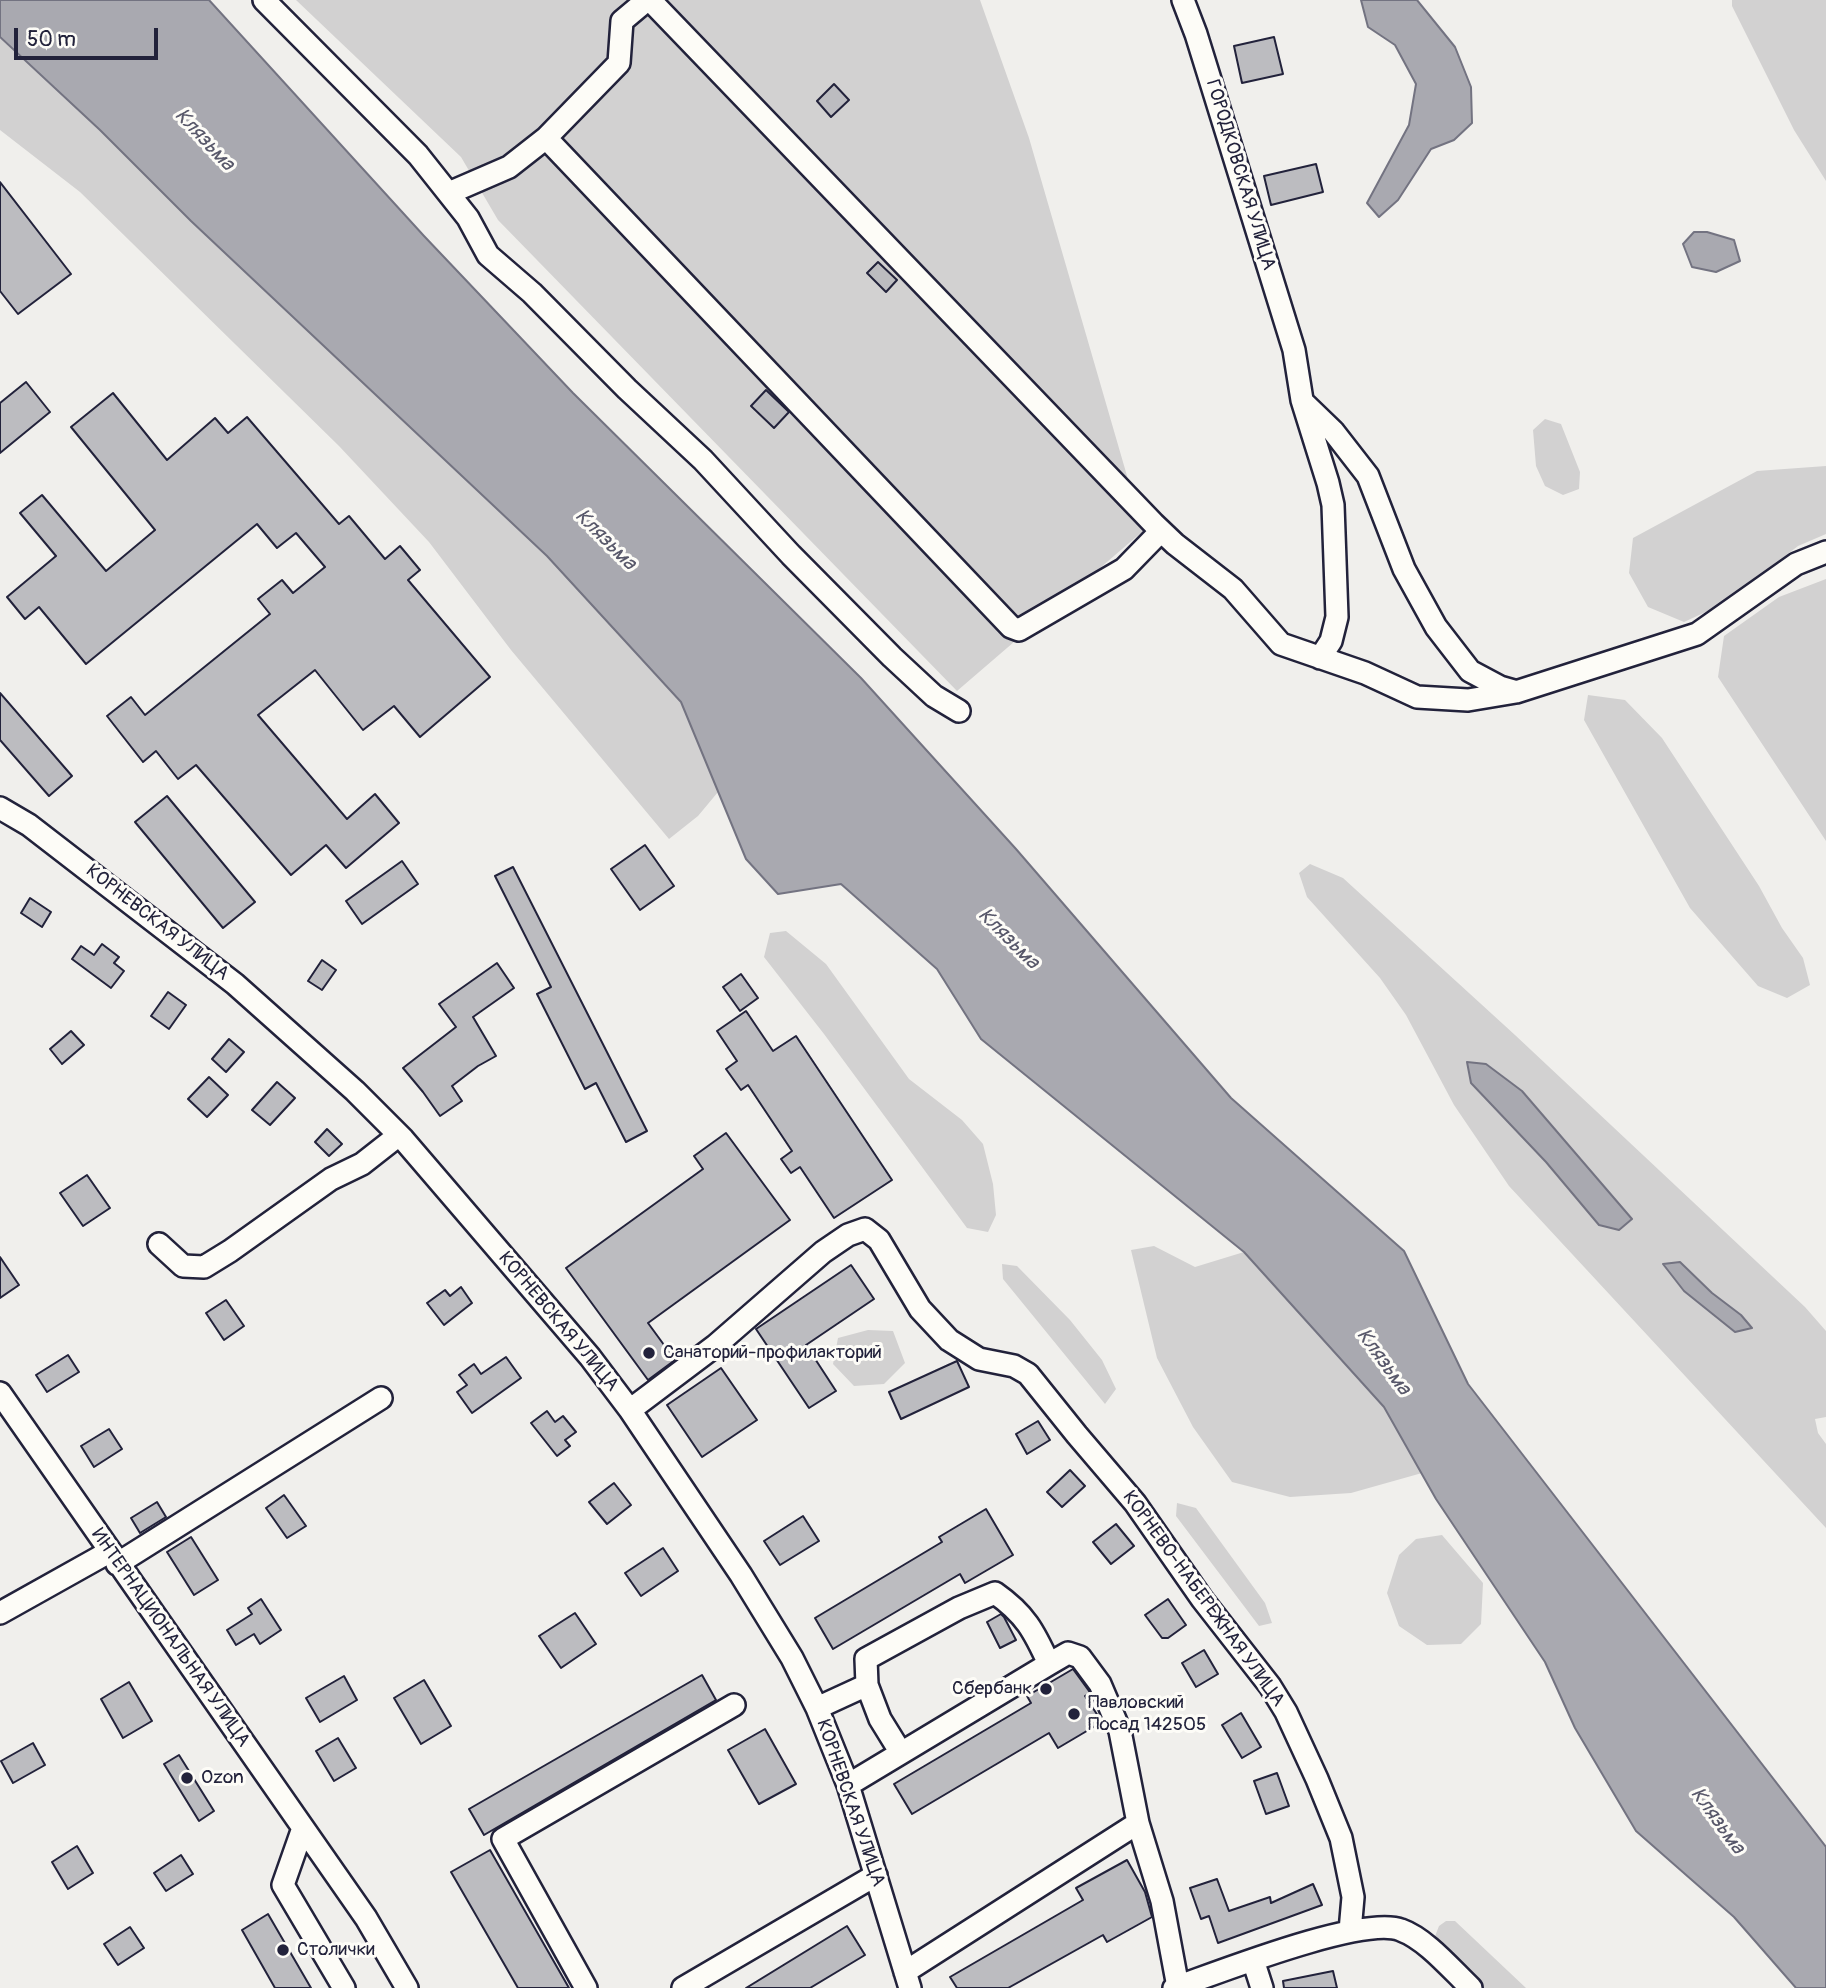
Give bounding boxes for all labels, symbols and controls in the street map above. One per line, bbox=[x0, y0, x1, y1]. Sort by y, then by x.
scale bar bbox=[18, 14, 161, 58]
text: 50 m bbox=[27, 26, 76, 53]
street label: ГОРОДКОВСКАЯ УЛИЦА bbox=[1200, 77, 1280, 273]
water label: Клязьма bbox=[169, 103, 239, 177]
water label: Клязьма bbox=[569, 504, 641, 576]
street label: КОРНЕВСКАЯ УЛИЦА bbox=[81, 860, 233, 986]
water label: Клязьма bbox=[972, 903, 1044, 975]
street label: КОРНЕВСКАЯ УЛИЦА bbox=[493, 1248, 623, 1396]
water label: Клязьма bbox=[1350, 1324, 1416, 1400]
place label: Санаторий-профилакторий bbox=[663, 1342, 882, 1364]
marker: Санаторий-профилакторий bbox=[641, 1345, 657, 1361]
street label: КОРНЕВО-НАБЕРЕЖНАЯ УЛИЦА bbox=[1117, 1487, 1289, 1711]
street label: ИНТЕРНАЦИОНАЛЬНАЯ УЛИЦА bbox=[86, 1524, 254, 1752]
place label: Сбербанк bbox=[952, 1678, 1032, 1700]
marker: Сбербанк bbox=[1038, 1681, 1054, 1697]
place label: Павловский Посад 142505 bbox=[1088, 1692, 1206, 1736]
marker: Павловский Посад 142505 bbox=[1066, 1706, 1082, 1722]
street label: КОРНЕВСКАЯ УЛИЦА bbox=[811, 1716, 889, 1890]
place label: Ozon bbox=[201, 1767, 244, 1789]
marker: Ozon bbox=[179, 1770, 195, 1786]
water label: Клязьма bbox=[1684, 1783, 1750, 1859]
place label: Столички bbox=[297, 1939, 375, 1961]
marker: Столички bbox=[275, 1942, 291, 1958]

